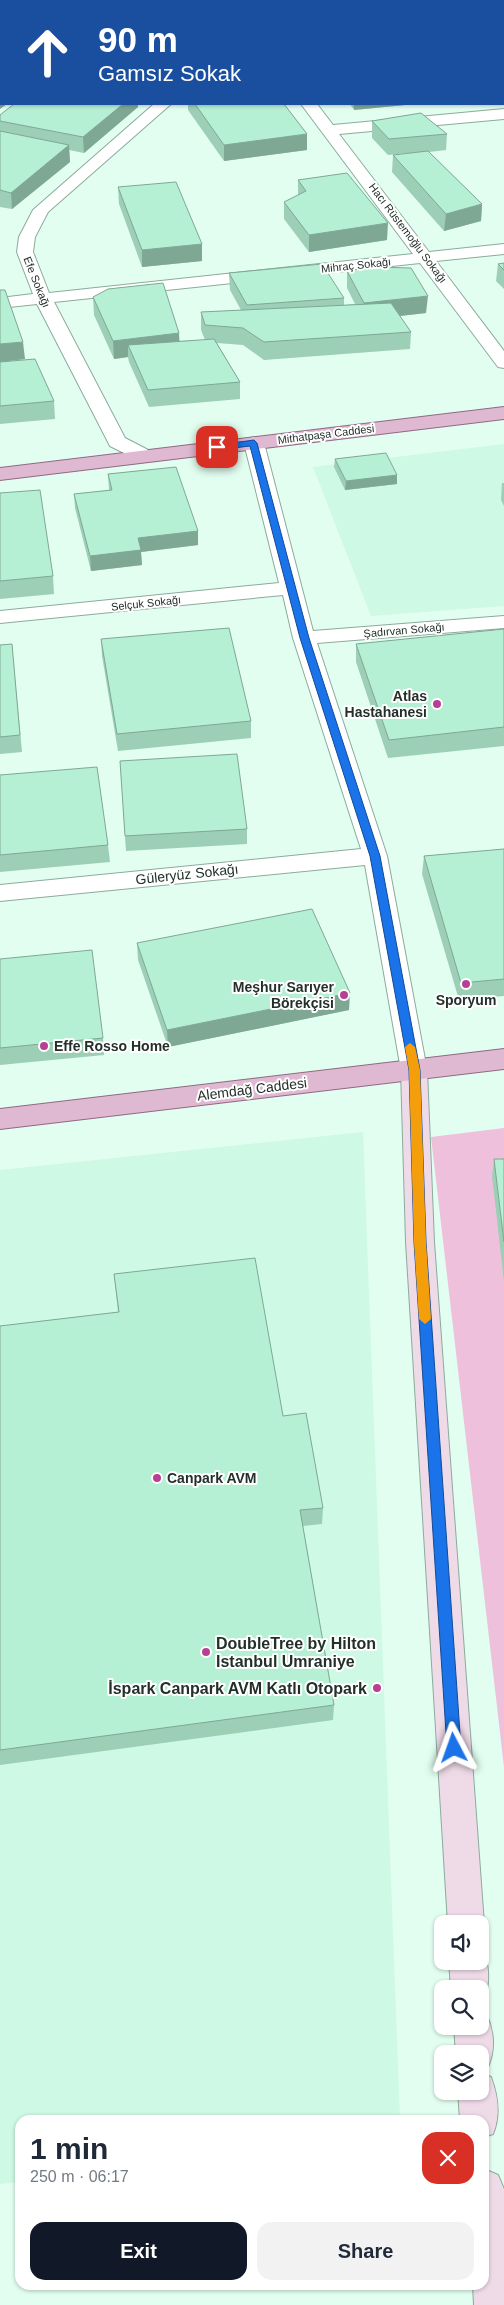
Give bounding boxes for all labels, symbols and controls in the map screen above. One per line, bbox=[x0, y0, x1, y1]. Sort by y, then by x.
icon: ahead bbox=[15, 20, 80, 85]
text: 90 m bbox=[98, 20, 178, 59]
text: Gamsız Sokak bbox=[98, 61, 241, 86]
street label: Hacı Rüstemoğlu Sokağı bbox=[367, 181, 449, 285]
street label: Efe Sokağı bbox=[21, 255, 53, 309]
street label: Mihraç Sokağı bbox=[320, 255, 392, 275]
street label: Mithatpaşa Caddesi bbox=[277, 422, 375, 446]
pin bbox=[196, 426, 238, 468]
icon: arrive bbox=[203, 433, 231, 461]
street label: Selçuk Sokağı bbox=[110, 593, 182, 613]
street label: Şadırvan Sokağı bbox=[363, 620, 445, 640]
place label: Atlas Hastahanesi bbox=[345, 688, 427, 720]
marker: Atlas Hastahanesi bbox=[431, 698, 443, 710]
street label: Güleryüz Sokağı bbox=[135, 861, 239, 887]
marker: Sporyum bbox=[460, 978, 472, 990]
place label: Meşhur Sarıyer Börekçisi bbox=[233, 979, 335, 1011]
marker: Meşhur Sarıyer Börekçisi bbox=[338, 989, 350, 1001]
place label: Sporyum bbox=[436, 992, 496, 1008]
place label: Effe Rosso Home bbox=[54, 1038, 170, 1054]
marker: Effe Rosso Home bbox=[38, 1040, 50, 1052]
street label: Alemdağ Caddesi bbox=[196, 1074, 308, 1104]
place label: Canpark AVM bbox=[167, 1470, 256, 1486]
marker: Canpark AVM bbox=[151, 1472, 163, 1484]
place label: DoubleTree by Hilton Istanbul Umraniye bbox=[216, 1635, 376, 1670]
marker: DoubleTree by Hilton Istanbul Umraniye bbox=[200, 1646, 212, 1658]
place label: İspark Canpark AVM Katlı Otopark bbox=[108, 1680, 367, 1697]
marker: İspark Canpark AVM Katlı Otopark bbox=[371, 1682, 383, 1694]
position arrow bbox=[427, 1721, 479, 1773]
map controls bbox=[434, 1915, 489, 2100]
button: sound bbox=[434, 1915, 489, 1970]
button: search bbox=[434, 1980, 489, 2035]
button: layers bbox=[434, 2045, 489, 2100]
text: 1 min bbox=[30, 2132, 108, 2165]
button: close bbox=[422, 2132, 474, 2184]
text: 250 m · 06:17 bbox=[30, 2168, 129, 2185]
button: Exit bbox=[30, 2222, 247, 2280]
button: Share bbox=[257, 2222, 474, 2280]

